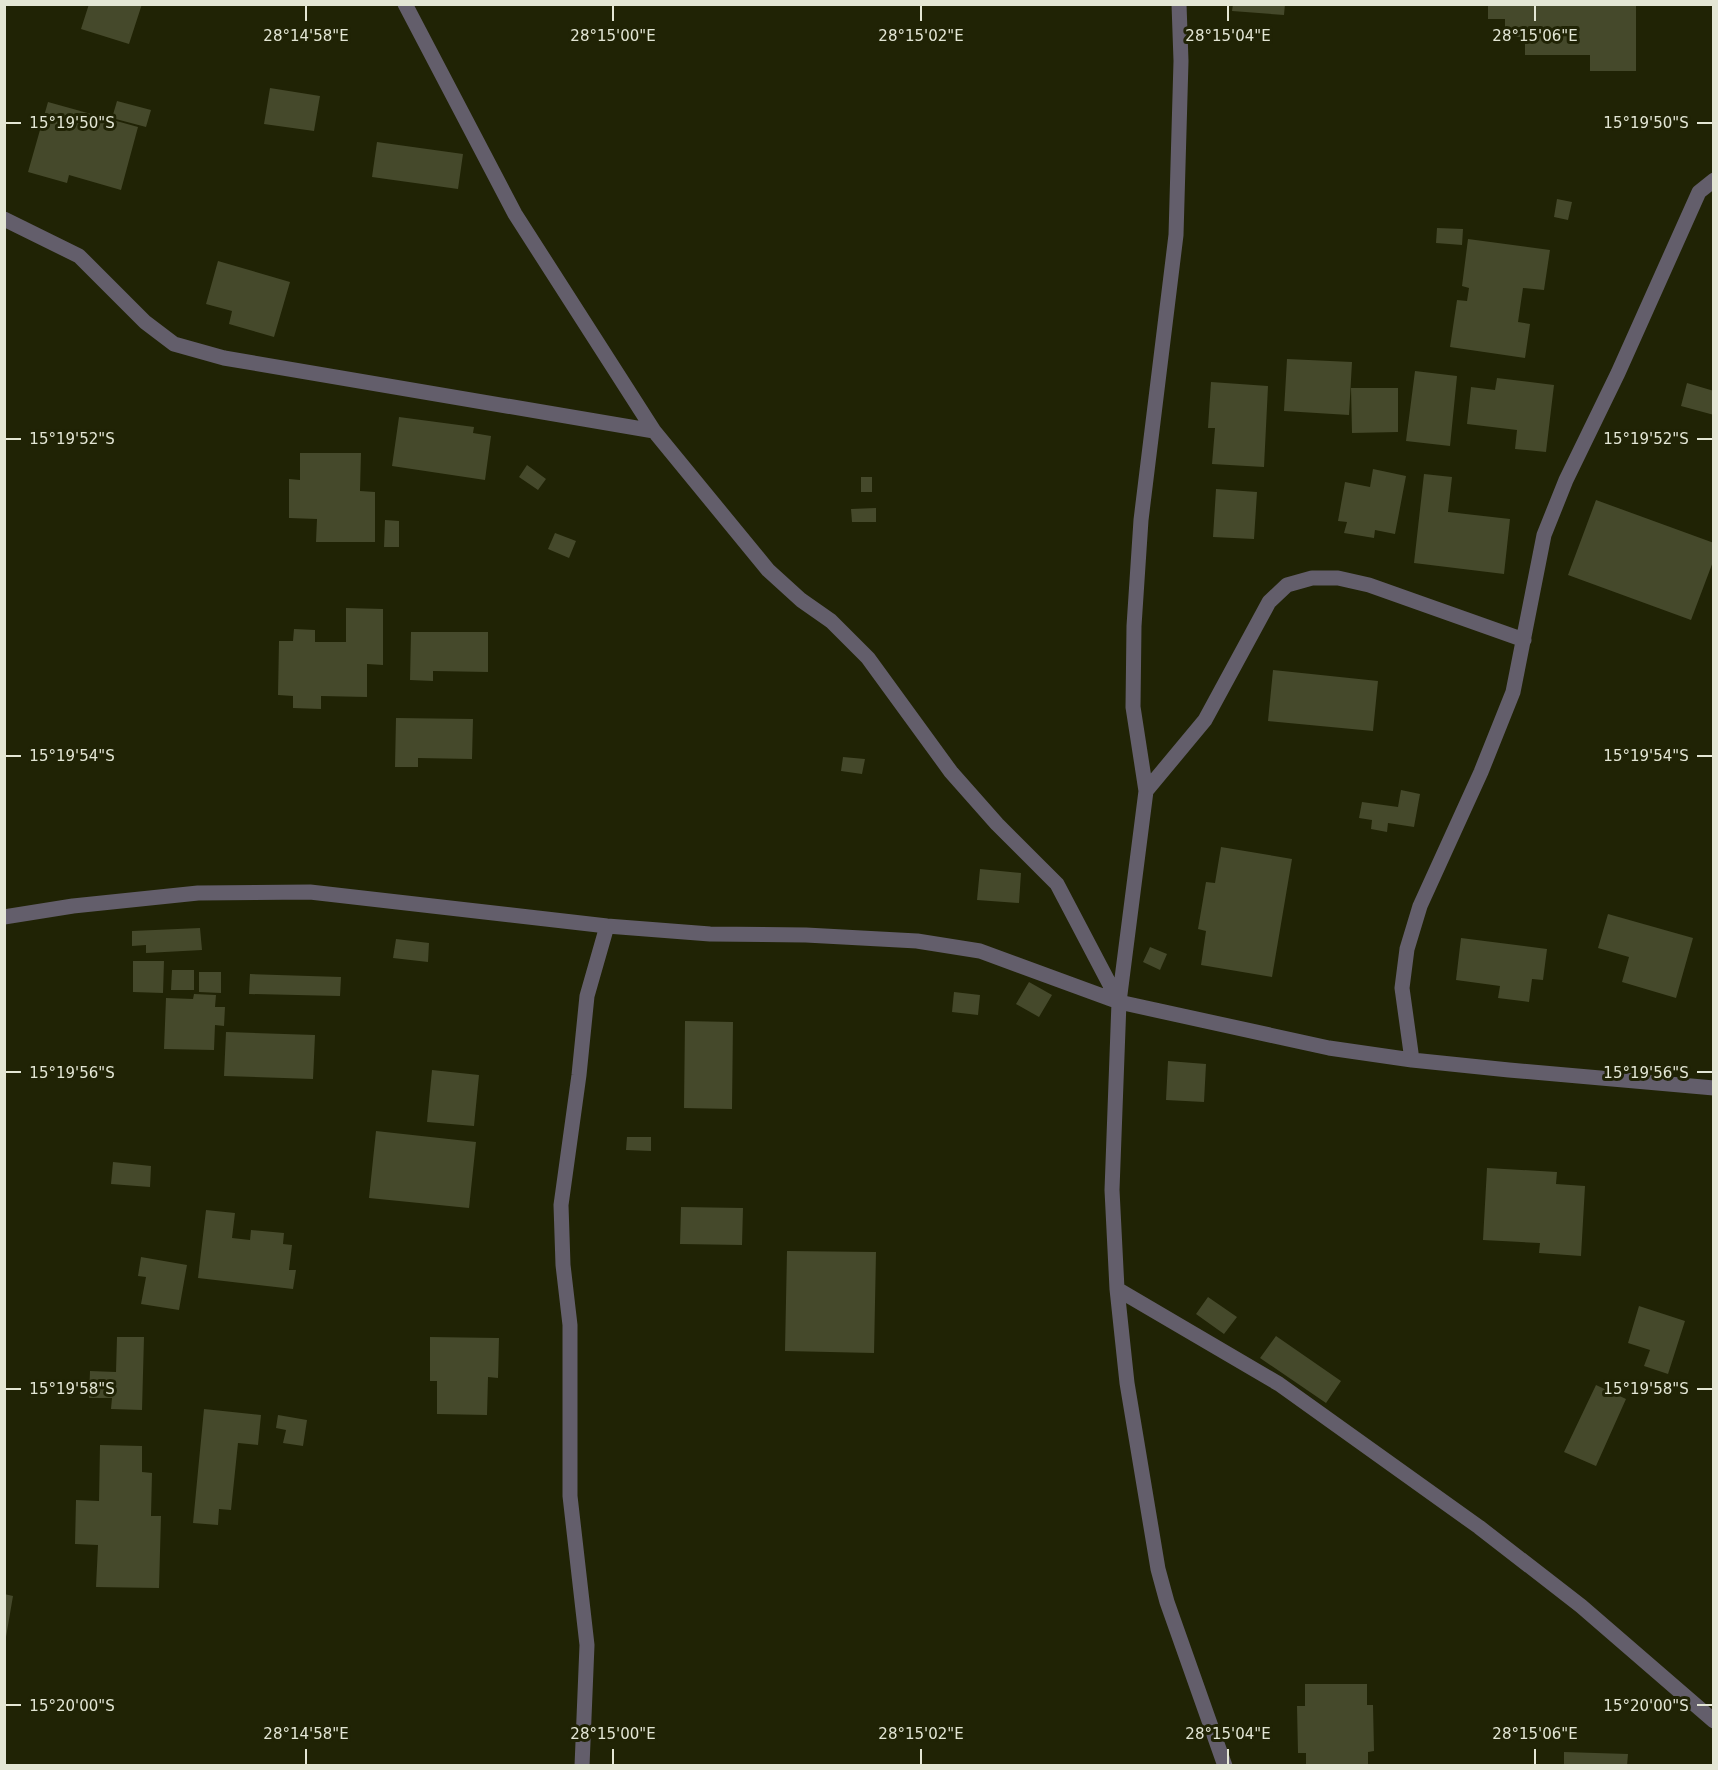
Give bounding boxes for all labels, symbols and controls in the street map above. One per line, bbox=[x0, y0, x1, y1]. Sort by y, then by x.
text: 28°14'58"E bbox=[263, 27, 349, 45]
text: 28°15'00"E bbox=[570, 27, 656, 45]
text: 28°15'02"E bbox=[878, 27, 964, 45]
text: 28°15'04"E bbox=[1185, 27, 1271, 45]
text: 28°15'06"E bbox=[1492, 27, 1578, 45]
text: 15°19'50"S bbox=[29, 114, 115, 132]
text: 15°19'50"S bbox=[1603, 114, 1689, 132]
text: 15°19'52"S bbox=[29, 430, 115, 448]
text: 15°19'52"S bbox=[1603, 430, 1689, 448]
text: 15°19'54"S bbox=[29, 747, 115, 765]
text: 15°19'54"S bbox=[1603, 747, 1689, 765]
text: 15°19'56"S bbox=[29, 1064, 115, 1082]
text: 15°19'56"S bbox=[1603, 1064, 1689, 1082]
text: 15°19'58"S bbox=[29, 1380, 115, 1398]
text: 15°19'58"S bbox=[1603, 1380, 1689, 1398]
text: 15°20'00"S bbox=[29, 1697, 115, 1715]
text: 15°20'00"S bbox=[1603, 1697, 1689, 1715]
text: 28°14'58"E bbox=[263, 1725, 349, 1743]
text: 28°15'00"E bbox=[570, 1725, 656, 1743]
text: 28°15'02"E bbox=[878, 1725, 964, 1743]
text: 28°15'04"E bbox=[1185, 1725, 1271, 1743]
text: 28°15'06"E bbox=[1492, 1725, 1578, 1743]

